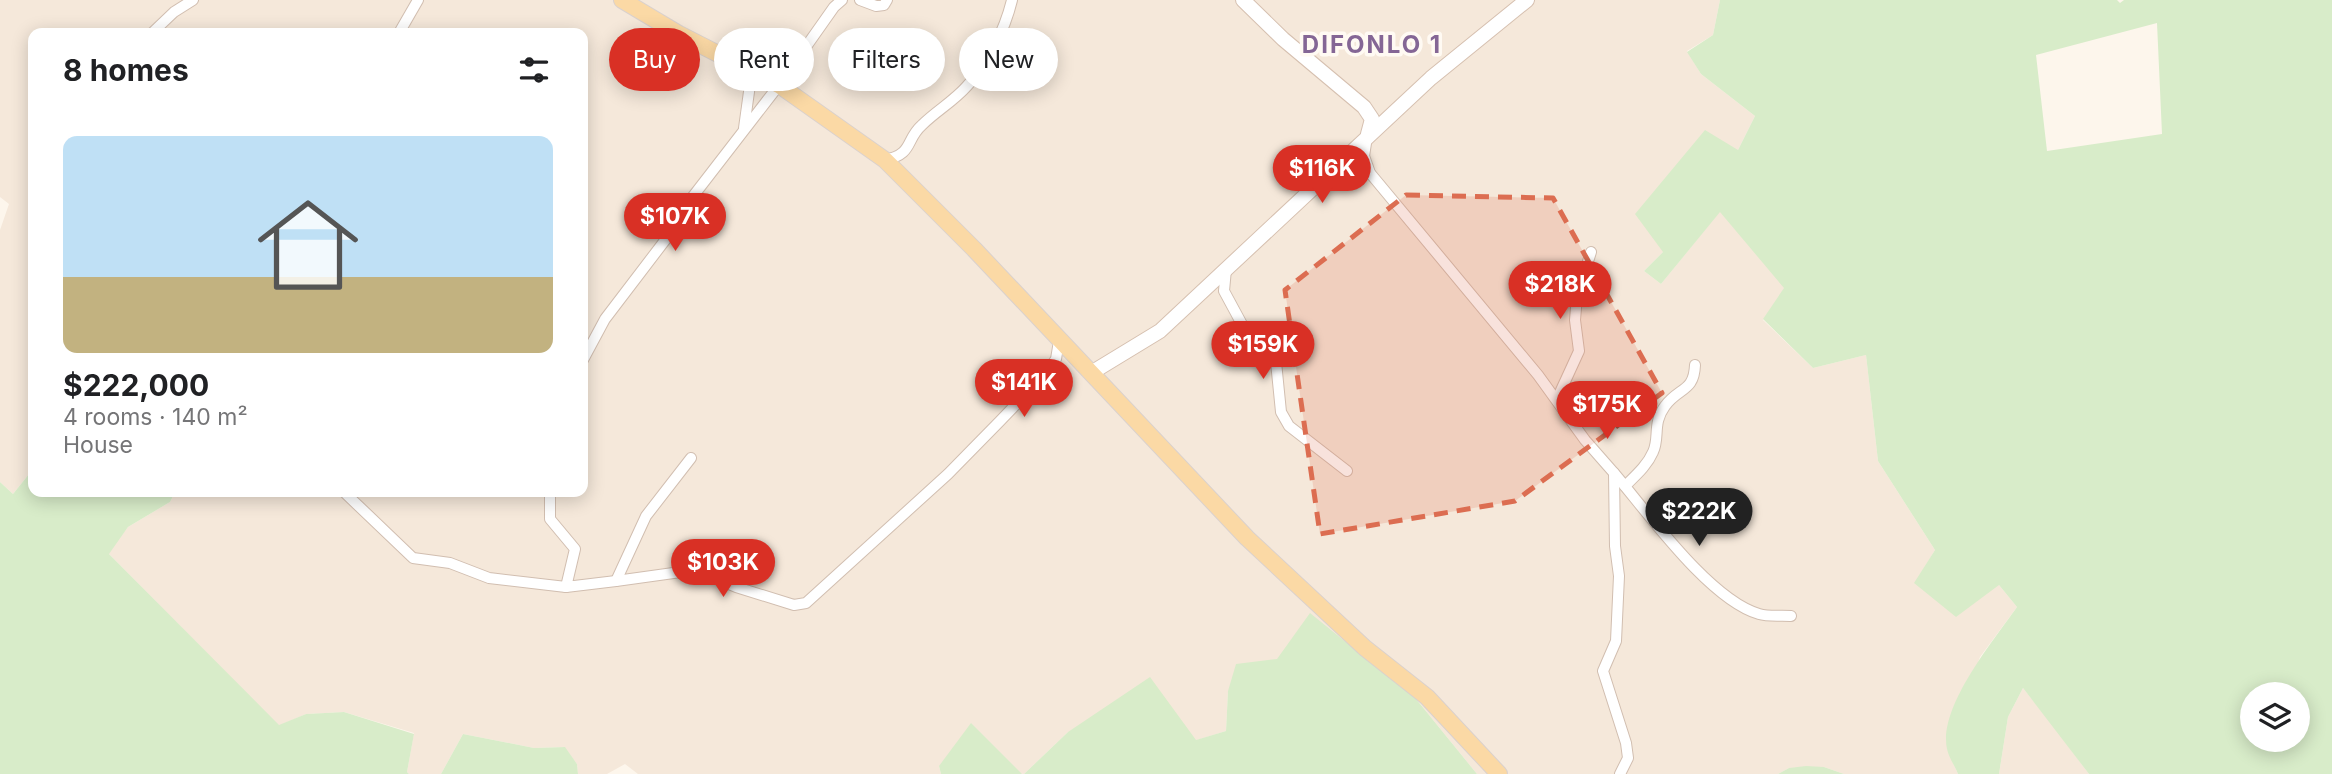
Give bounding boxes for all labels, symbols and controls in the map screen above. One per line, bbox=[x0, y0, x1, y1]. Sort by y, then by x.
chip: Buy bbox=[609, 28, 700, 91]
chip: Rent bbox=[714, 28, 814, 91]
chip: Filters bbox=[828, 28, 945, 91]
chip: New bbox=[959, 28, 1058, 91]
district label: DIFONLO 1 bbox=[1302, 30, 1442, 59]
icon: filters bbox=[515, 51, 553, 89]
text: 8 homes bbox=[63, 52, 189, 88]
pin: $116K bbox=[1273, 146, 1371, 205]
text: $116K bbox=[1289, 154, 1355, 182]
icon: home bbox=[245, 182, 371, 308]
pin: $107K bbox=[626, 194, 724, 253]
text: $107K bbox=[640, 202, 710, 230]
pin: $218K bbox=[1511, 262, 1609, 321]
text: $218K bbox=[1525, 270, 1595, 298]
pin: $159K bbox=[1214, 322, 1312, 381]
text: $159K bbox=[1227, 330, 1299, 358]
pin: $141K bbox=[975, 360, 1073, 419]
text: $222,000 bbox=[63, 367, 209, 403]
text: $141K bbox=[991, 368, 1057, 396]
pin: $175K bbox=[1558, 382, 1656, 441]
text: $175K bbox=[1572, 390, 1642, 418]
text: 4 rooms · 140 m² bbox=[63, 403, 248, 431]
text: House bbox=[63, 431, 133, 459]
pin: $222K bbox=[1650, 489, 1748, 548]
text: $222K bbox=[1661, 497, 1737, 525]
pin: $103K bbox=[674, 540, 772, 599]
text: $103K bbox=[687, 548, 759, 576]
map controls bbox=[2240, 682, 2310, 752]
button: layers bbox=[2240, 682, 2310, 752]

